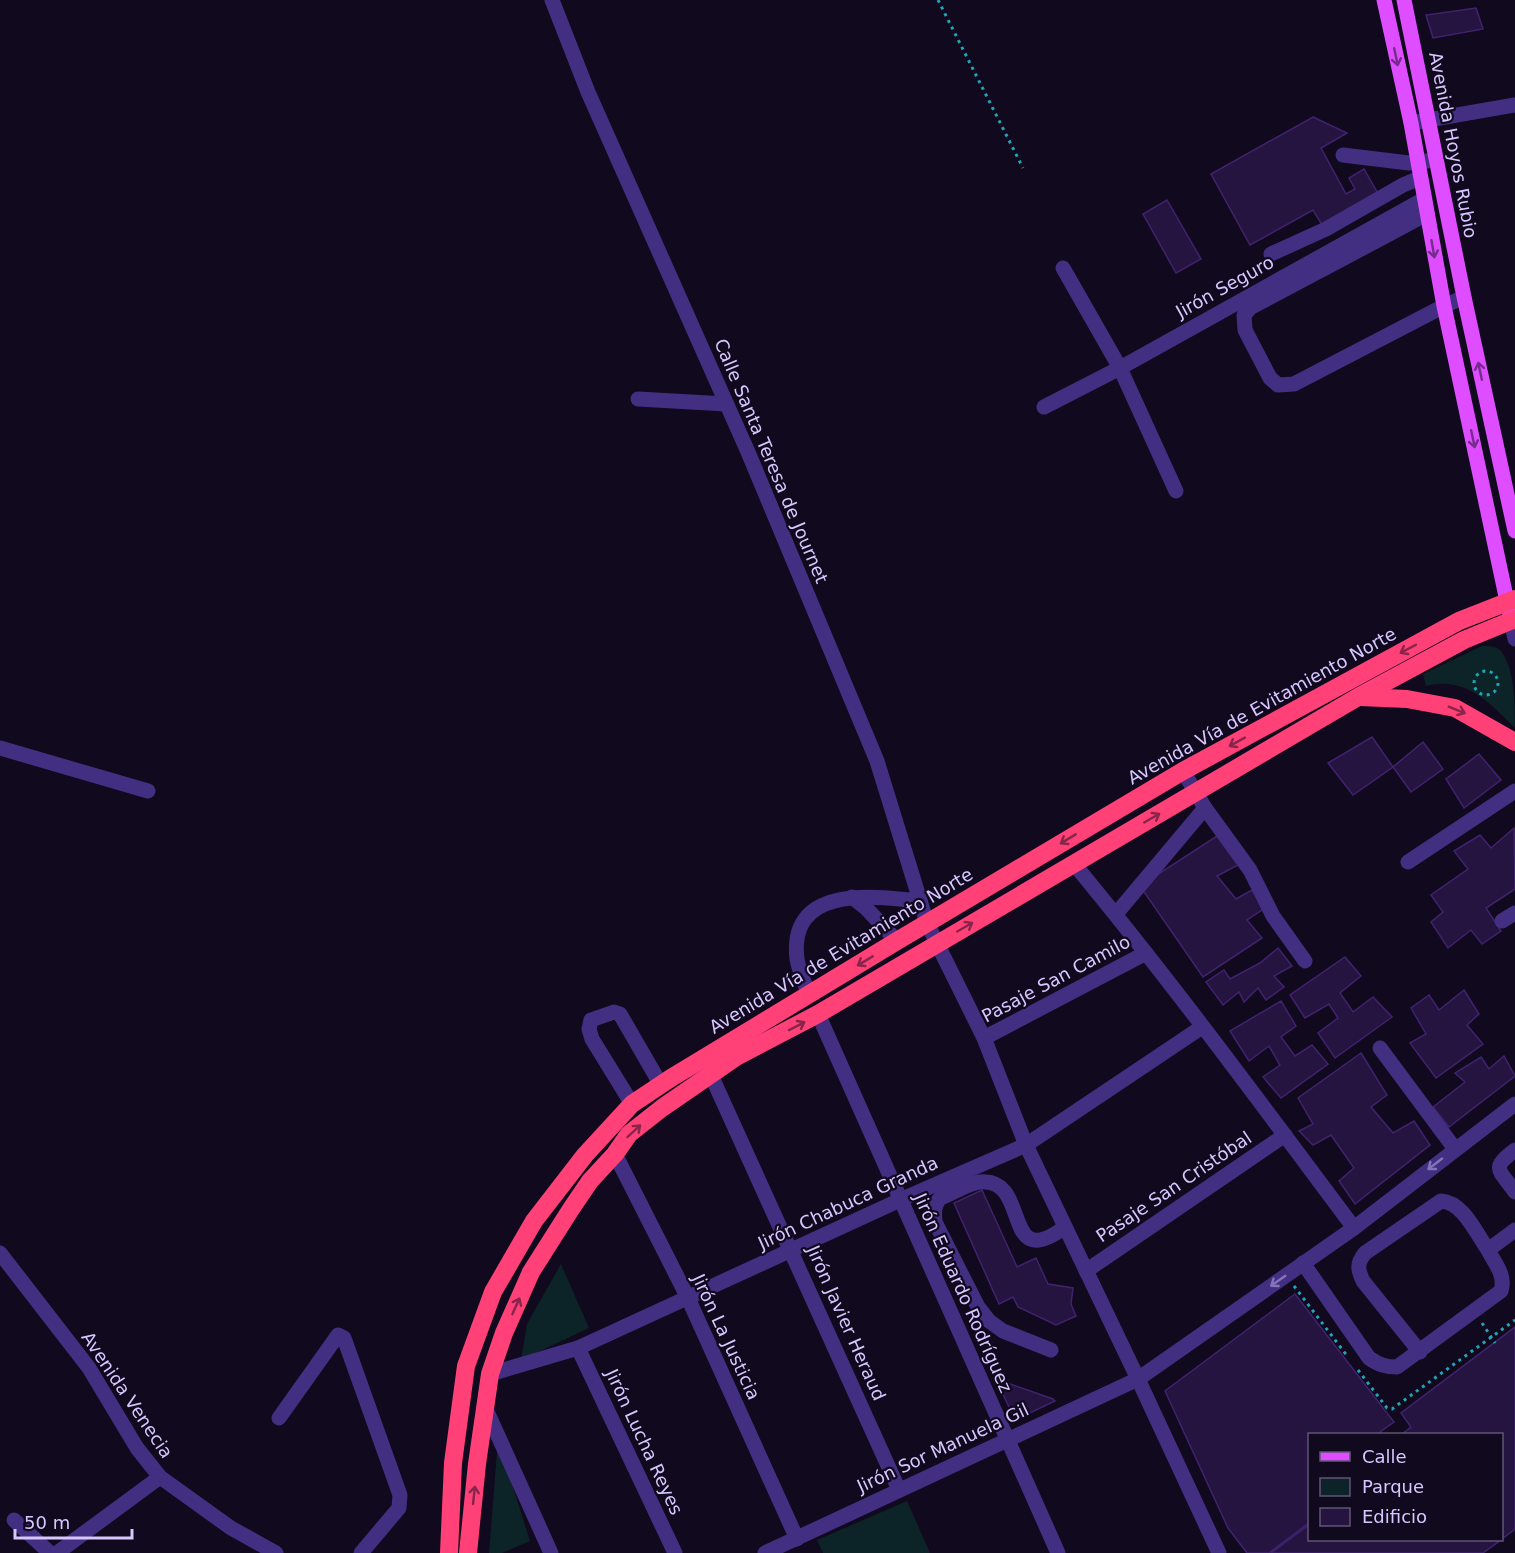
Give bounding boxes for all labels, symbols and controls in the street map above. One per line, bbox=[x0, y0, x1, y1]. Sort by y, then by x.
one-way arrow bbox=[1391, 47, 1402, 66]
street label: Avenida Hoyos Rubio bbox=[1425, 50, 1482, 240]
one-way arrow bbox=[1428, 238, 1439, 258]
street label: Jirón Seguro bbox=[1171, 251, 1277, 323]
street label: Calle Santa Teresa de Journet bbox=[710, 335, 833, 586]
one-way arrow bbox=[1474, 362, 1485, 382]
one-way arrow bbox=[1468, 429, 1479, 449]
street label: Avenida Vía de Evitamiento Norte bbox=[1124, 623, 1400, 788]
one-way arrow bbox=[1400, 643, 1417, 655]
one-way arrow bbox=[1447, 706, 1466, 717]
one-way arrow bbox=[1228, 737, 1246, 748]
one-way arrow bbox=[1143, 812, 1160, 824]
one-way arrow bbox=[1060, 834, 1077, 846]
street label: Avenida Vía de Evitamiento Norte bbox=[705, 863, 976, 1038]
one-way arrow bbox=[956, 921, 973, 933]
street label: Pasaje San Camilo bbox=[978, 931, 1134, 1027]
one-way arrow bbox=[857, 956, 874, 968]
one-way arrow bbox=[787, 1019, 805, 1031]
one-way arrow bbox=[626, 1124, 641, 1138]
street label: Pasaje San Cristóbal bbox=[1092, 1127, 1255, 1246]
street label: Jirón Chabuca Granda bbox=[754, 1152, 941, 1254]
one-way arrow bbox=[1427, 1158, 1443, 1171]
street label: Jirón Eduardo Rodríguez bbox=[910, 1189, 1017, 1396]
street label: Jirón Javier Heraud bbox=[802, 1241, 890, 1404]
street label: Jirón La Justicia bbox=[688, 1270, 765, 1403]
one-way arrow bbox=[1271, 1275, 1287, 1287]
one-way arrow bbox=[511, 1297, 522, 1315]
street label: Avenida Venecia bbox=[77, 1328, 177, 1462]
street label: Jirón Lucha Reyes bbox=[601, 1365, 687, 1518]
street label: Jirón Sor Manuela Gil bbox=[853, 1398, 1032, 1497]
legend bbox=[1308, 1433, 1503, 1541]
text: Calle bbox=[1362, 1446, 1407, 1467]
text: Parque bbox=[1362, 1476, 1424, 1497]
one-way arrow bbox=[468, 1485, 479, 1505]
scale bar bbox=[15, 1502, 132, 1540]
text: Edificio bbox=[1362, 1506, 1427, 1527]
text: 50 m bbox=[24, 1512, 70, 1533]

